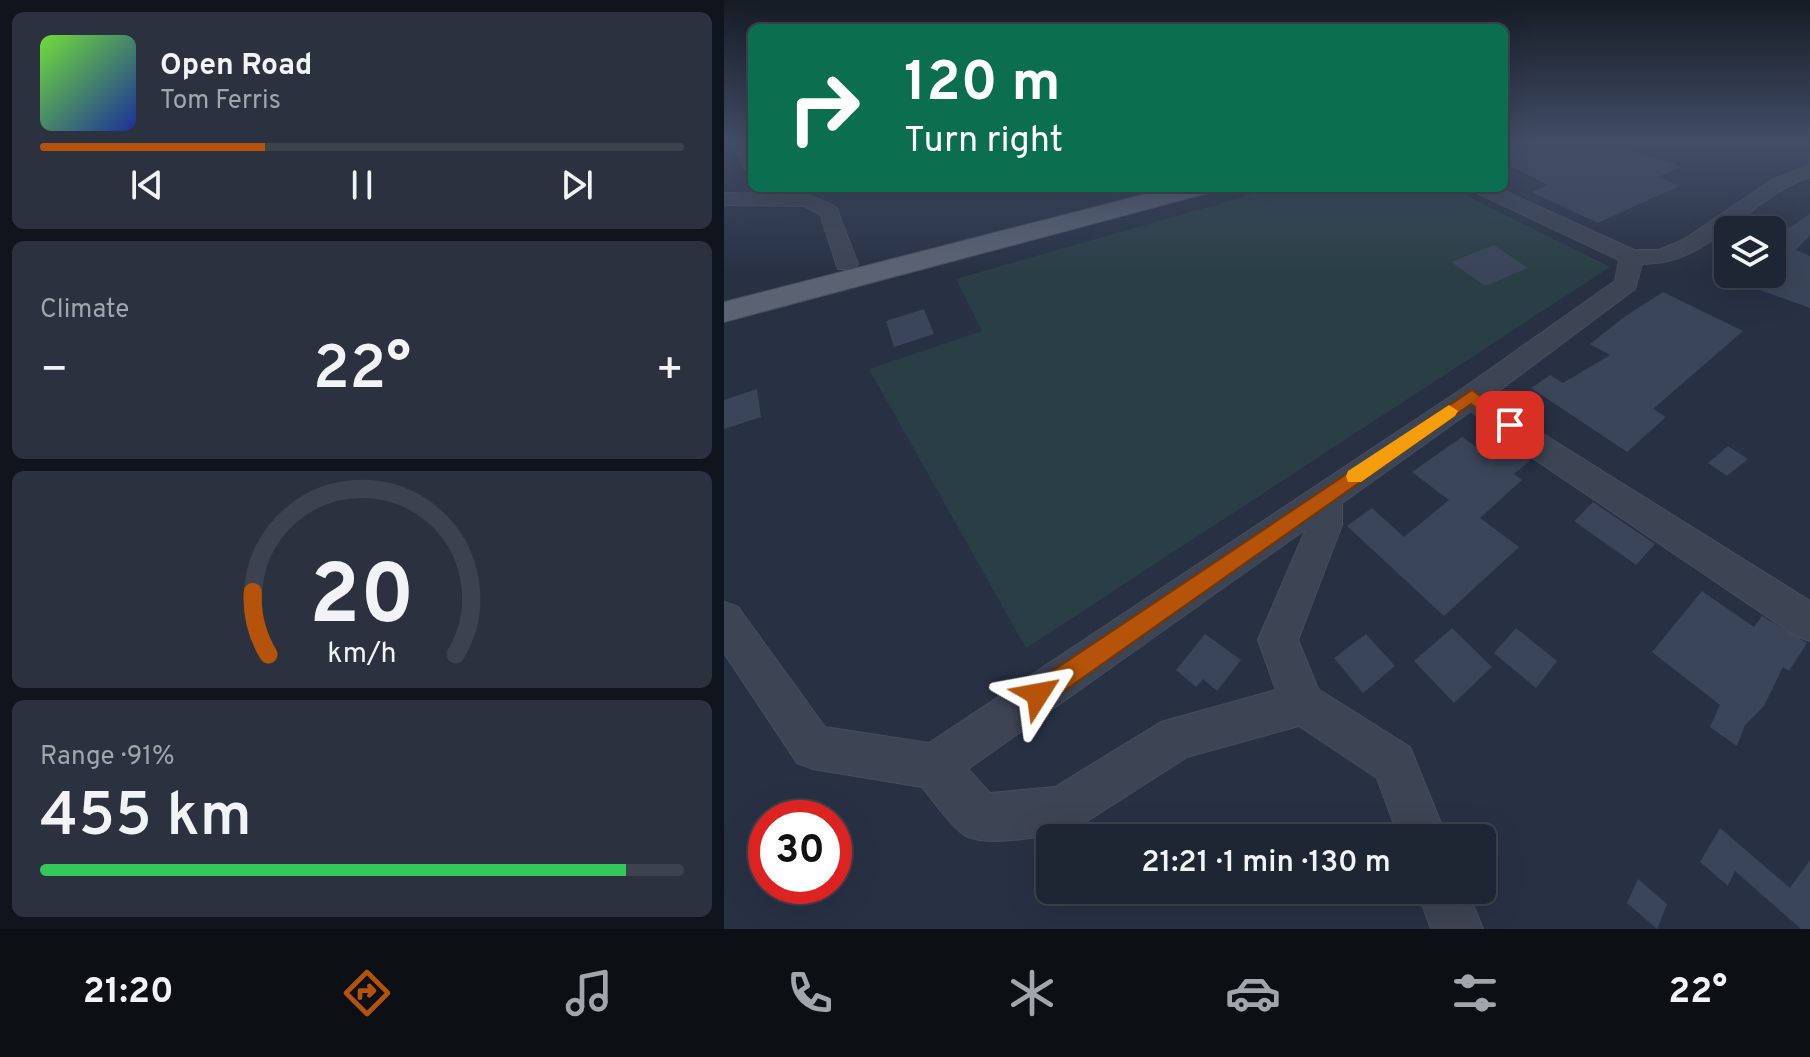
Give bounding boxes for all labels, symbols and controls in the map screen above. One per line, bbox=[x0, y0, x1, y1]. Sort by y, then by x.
text: Open Road bbox=[160, 48, 312, 85]
text: 120 m bbox=[904, 50, 1061, 120]
icon: right bbox=[772, 56, 876, 160]
text: Tom Ferris bbox=[160, 85, 281, 118]
text: Turn right bbox=[904, 119, 1063, 165]
icon: previous bbox=[125, 163, 169, 207]
icon: pause bbox=[340, 163, 384, 207]
icon: next bbox=[555, 163, 599, 207]
map controls bbox=[1714, 216, 1786, 288]
button: layers bbox=[1714, 216, 1786, 288]
text: Climate bbox=[40, 294, 129, 327]
text: 22° bbox=[313, 334, 411, 410]
text: − bbox=[40, 344, 68, 400]
text: + bbox=[656, 344, 684, 400]
pin bbox=[1476, 391, 1544, 459]
icon: arrive bbox=[1488, 403, 1532, 447]
text: 20 bbox=[309, 548, 415, 653]
text: km/h bbox=[327, 637, 397, 673]
position arrow bbox=[996, 652, 1080, 736]
text: Range · 91% bbox=[40, 741, 175, 774]
text: 455 km bbox=[40, 781, 252, 857]
speed limit sign: 30 bbox=[748, 800, 852, 904]
text: 21:21 · 1 min · 130 m bbox=[1141, 845, 1391, 882]
icon: directions bbox=[339, 965, 395, 1021]
icon: music bbox=[561, 965, 617, 1021]
icon: phone bbox=[782, 965, 838, 1021]
icon: climate bbox=[1004, 965, 1060, 1021]
icon: car bbox=[1225, 965, 1281, 1021]
icon: filters bbox=[1447, 965, 1503, 1021]
text: 21:20 bbox=[83, 970, 174, 1016]
text: 22° bbox=[1668, 970, 1727, 1016]

